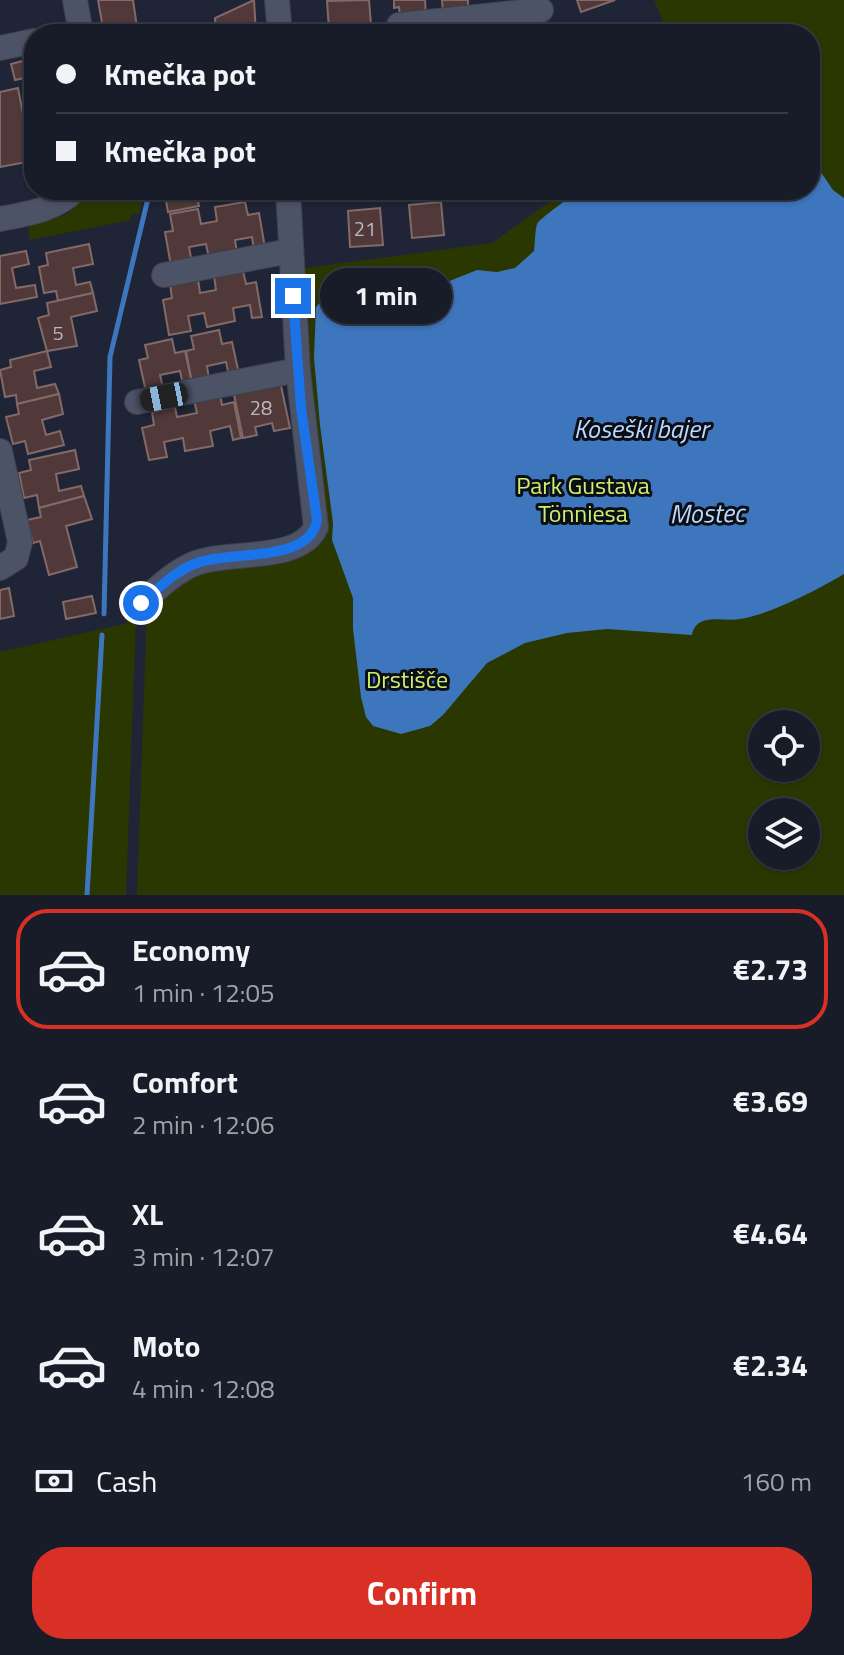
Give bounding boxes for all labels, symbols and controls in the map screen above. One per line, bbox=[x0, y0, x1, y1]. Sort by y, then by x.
text: Kmečka pot bbox=[104, 51, 256, 97]
text: Kmečka pot bbox=[104, 128, 256, 174]
house number: 21 bbox=[354, 213, 376, 244]
callout: 1 min bbox=[321, 268, 453, 324]
text: 1 min bbox=[354, 276, 418, 315]
route end bbox=[275, 278, 311, 314]
house number: 5 bbox=[52, 317, 64, 348]
car bbox=[138, 381, 190, 413]
house number: 28 bbox=[250, 392, 272, 423]
water label: Koseški bajer bbox=[574, 409, 711, 448]
park label: Park Gustava Tönniesa bbox=[516, 467, 650, 531]
water label: Mostec bbox=[669, 493, 747, 533]
route start bbox=[123, 585, 159, 621]
park label: Drstišče bbox=[366, 661, 448, 697]
map controls bbox=[748, 710, 820, 870]
button: locate bbox=[748, 710, 820, 782]
button: layers bbox=[748, 798, 820, 870]
text: Economy bbox=[132, 927, 250, 973]
icon: car bbox=[36, 933, 108, 1005]
text: €2.73 bbox=[733, 946, 808, 992]
text: 1 min · 12:05 bbox=[132, 973, 275, 1012]
text: Comfort bbox=[132, 1059, 238, 1105]
icon: car bbox=[36, 1065, 108, 1137]
text: €3.69 bbox=[733, 1078, 808, 1124]
text: 2 min · 12:06 bbox=[132, 1105, 275, 1144]
text: XL bbox=[132, 1191, 163, 1237]
icon: car bbox=[36, 1197, 108, 1269]
text: €4.64 bbox=[733, 1210, 808, 1256]
text: 3 min · 12:07 bbox=[132, 1237, 275, 1276]
text: Moto bbox=[132, 1323, 200, 1369]
icon: car bbox=[36, 1329, 108, 1401]
text: €2.34 bbox=[733, 1342, 808, 1388]
text: 4 min · 12:08 bbox=[132, 1369, 275, 1408]
text: Cash bbox=[96, 1458, 157, 1504]
icon: cash bbox=[32, 1459, 76, 1503]
text: 160 m bbox=[741, 1462, 812, 1501]
button: Confirm bbox=[32, 1547, 812, 1639]

